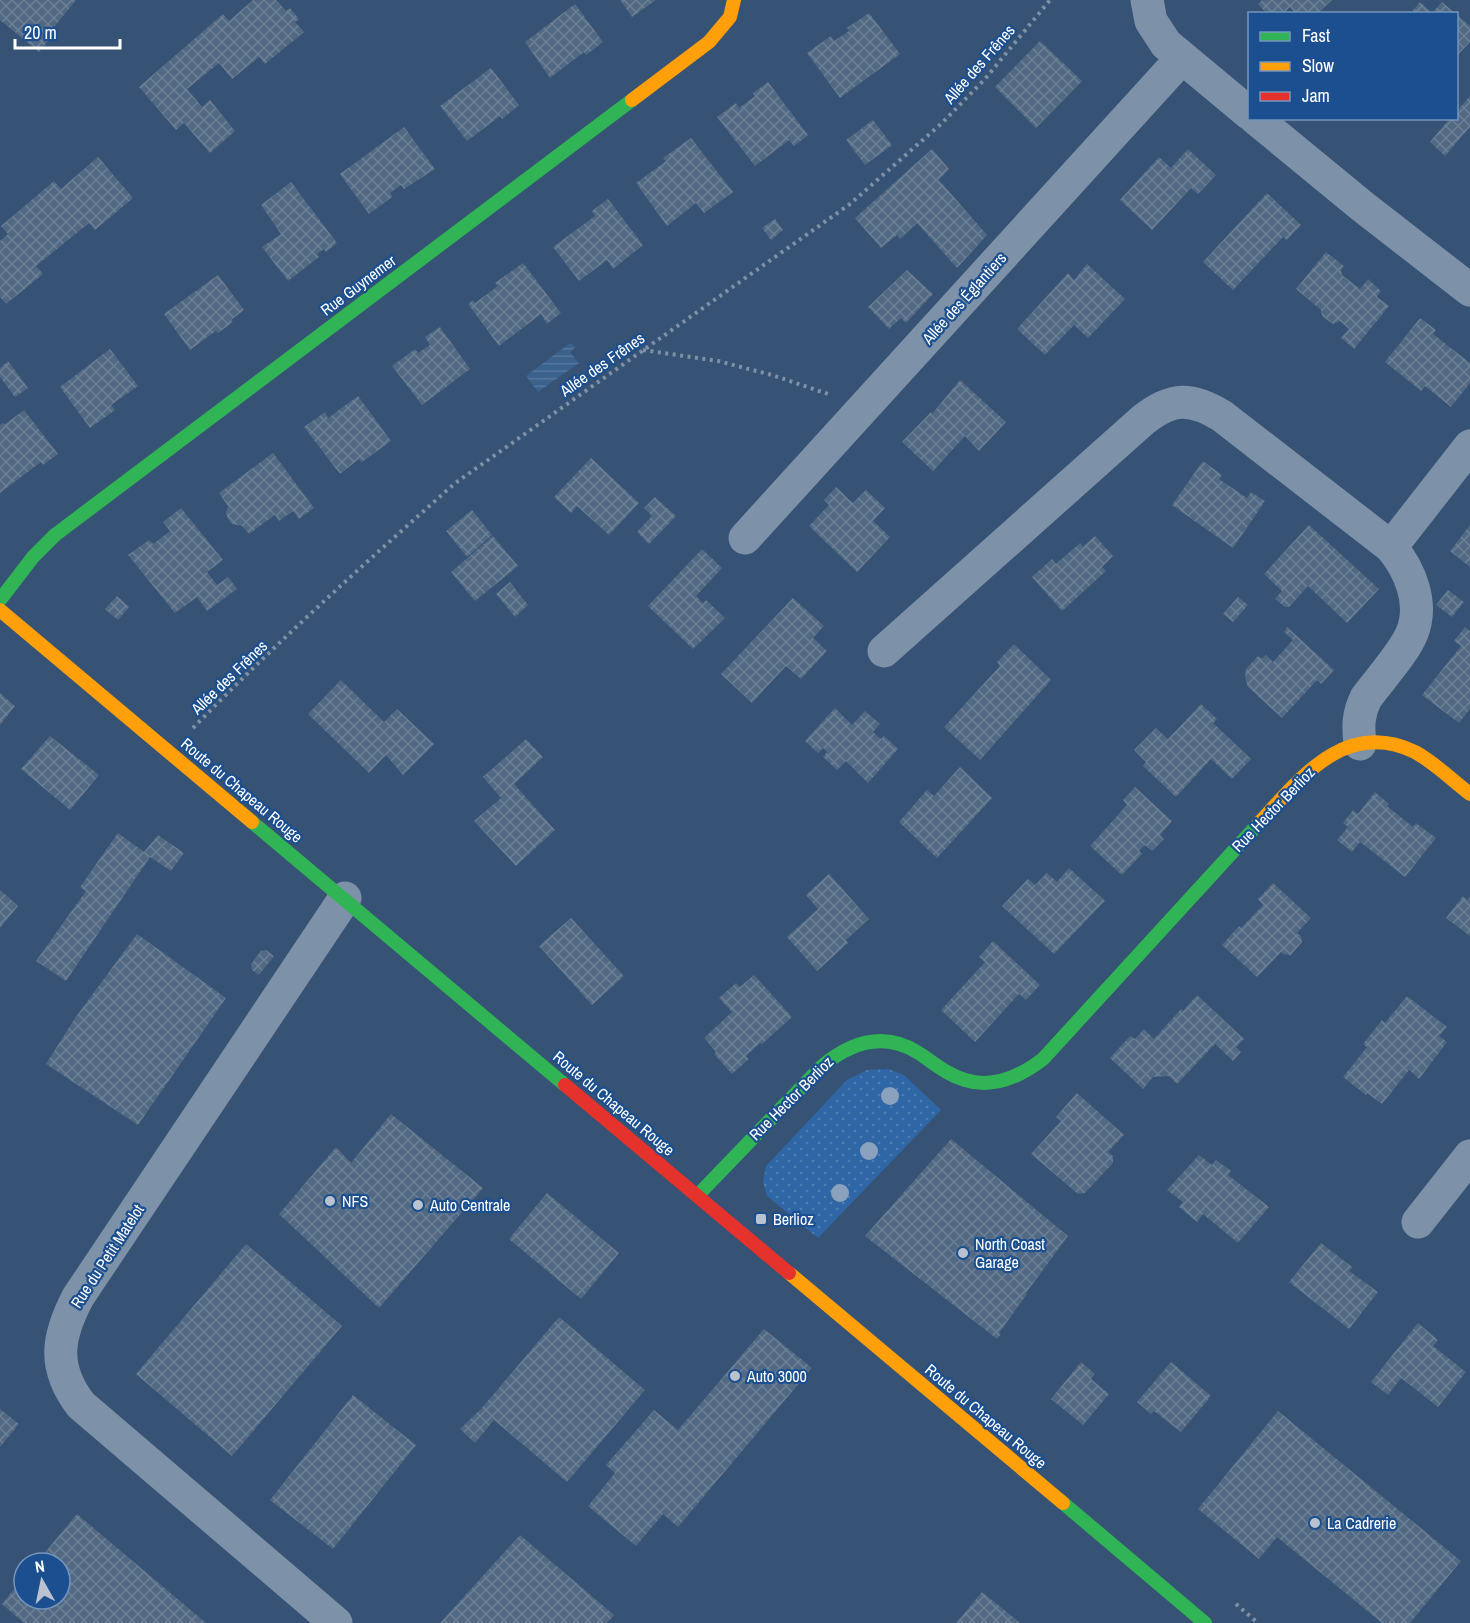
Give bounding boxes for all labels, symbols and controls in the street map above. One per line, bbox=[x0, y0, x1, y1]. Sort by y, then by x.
scale bar bbox=[15, 12, 120, 50]
legend bbox=[1248, 12, 1458, 120]
text: 20 m bbox=[24, 20, 57, 45]
street label: Allée des Frênes bbox=[938, 20, 1020, 109]
text: Fast bbox=[1302, 23, 1330, 48]
text: Slow bbox=[1302, 53, 1334, 78]
text: Jam bbox=[1302, 83, 1330, 108]
street label: Allée des Églantiers bbox=[916, 247, 1011, 349]
street label: Rue Guynemer bbox=[316, 249, 401, 321]
street label: Allée des Frênes bbox=[555, 327, 649, 402]
street label: Allée des Frênes bbox=[185, 635, 272, 720]
street label: Route du Chapeau Rouge bbox=[177, 733, 307, 847]
street label: Rue Hector Berlioz bbox=[1227, 761, 1320, 857]
street label: Route du Chapeau Rouge bbox=[549, 1046, 679, 1160]
street label: Rue Hector Berlioz bbox=[744, 1051, 838, 1145]
place label: NFS bbox=[342, 1190, 368, 1212]
marker: NFS bbox=[323, 1194, 337, 1208]
place label: Auto Centrale bbox=[429, 1194, 510, 1216]
marker: Auto Centrale bbox=[411, 1198, 425, 1212]
street label: Rue du Petit Matelot bbox=[65, 1200, 149, 1312]
place label: Berlioz bbox=[773, 1208, 814, 1230]
marker: Berlioz bbox=[754, 1212, 768, 1226]
place label: North Coast Garage bbox=[975, 1233, 1045, 1273]
marker: North Coast Garage bbox=[956, 1246, 970, 1260]
street label: Route du Chapeau Rouge bbox=[921, 1359, 1051, 1473]
place label: Auto 3000 bbox=[746, 1365, 807, 1387]
marker: Auto 3000 bbox=[728, 1369, 742, 1383]
place label: La Cadrerie bbox=[1327, 1512, 1396, 1534]
marker: La Cadrerie bbox=[1308, 1516, 1322, 1530]
north arrow bbox=[12, 1551, 72, 1611]
text: N bbox=[33, 1555, 46, 1578]

